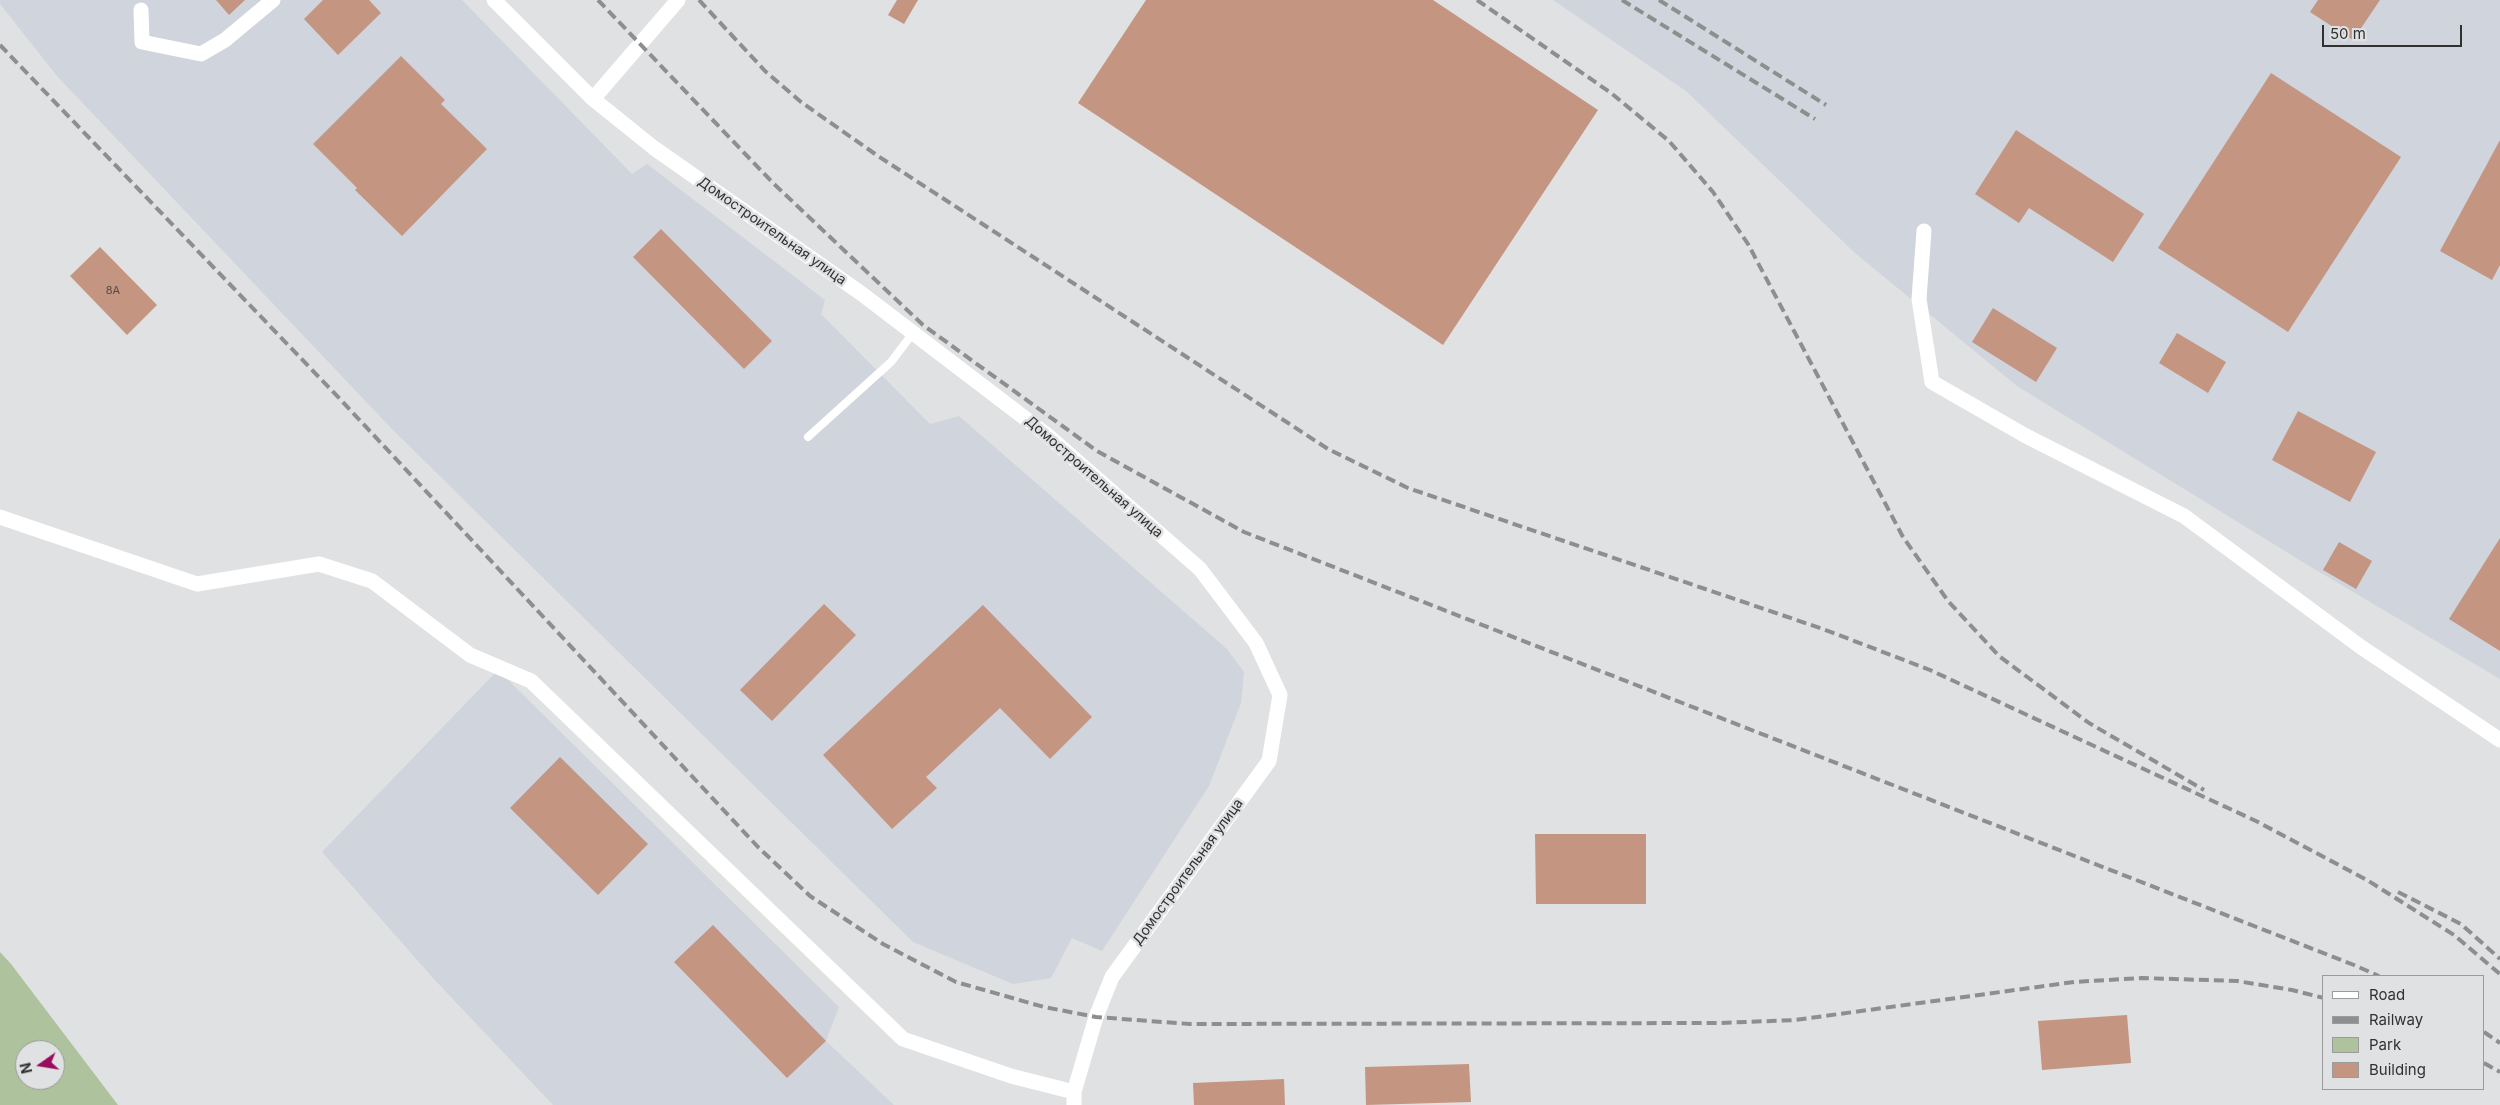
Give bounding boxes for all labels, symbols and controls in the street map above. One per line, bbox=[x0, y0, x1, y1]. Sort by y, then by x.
scale bar bbox=[2325, 15, 2465, 47]
text: 50 m bbox=[2330, 24, 2366, 43]
street label: Домостроительная улица bbox=[695, 173, 849, 289]
house number: 8А bbox=[106, 284, 120, 298]
street label: Домостроительная улица bbox=[1022, 413, 1166, 541]
street label: Домостроительная улица bbox=[1129, 795, 1247, 949]
legend bbox=[2322, 975, 2485, 1090]
text: Road bbox=[2369, 985, 2405, 1004]
text: Railway bbox=[2369, 1010, 2423, 1029]
text: Park bbox=[2369, 1035, 2401, 1054]
north arrow bbox=[15, 1040, 65, 1090]
text: Building bbox=[2369, 1060, 2426, 1079]
text: N bbox=[16, 1061, 35, 1075]

